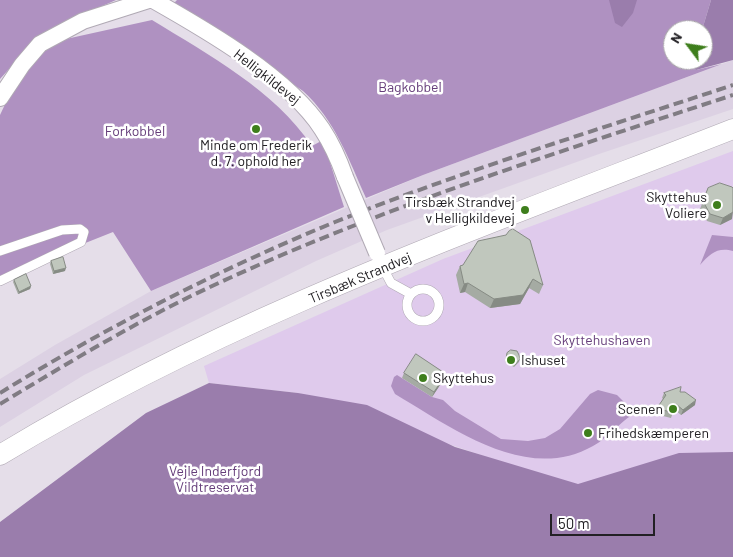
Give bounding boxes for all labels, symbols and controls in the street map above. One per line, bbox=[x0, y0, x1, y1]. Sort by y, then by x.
north arrow bbox=[663, 20, 713, 70]
text: N bbox=[666, 29, 685, 46]
street label: Helligkildevej bbox=[230, 46, 304, 108]
park label: Bagkobbel bbox=[378, 79, 442, 95]
park label: Forkobbel bbox=[105, 123, 165, 139]
marker: Minde om Frederik d. 7. ophold her bbox=[250, 123, 262, 135]
place label: Minde om Frederik d. 7. ophold her bbox=[200, 137, 312, 170]
place label: Skyttehus Voliere bbox=[646, 189, 707, 222]
place label: Tirsbæk Strandvej v Helligkildevej bbox=[405, 194, 515, 226]
marker: Skyttehus Voliere bbox=[711, 199, 723, 211]
marker: Tirsbæk Strandvej v Helligkildevej bbox=[519, 204, 531, 216]
street label: Tirsbæk Strandvej bbox=[306, 249, 414, 307]
park label: Skyttehushaven bbox=[554, 332, 650, 348]
place label: Ishuset bbox=[521, 352, 566, 368]
marker: Ishuset bbox=[505, 354, 517, 366]
place label: Skyttehus bbox=[433, 370, 494, 386]
marker: Skyttehus bbox=[417, 372, 429, 384]
place label: Scenen bbox=[618, 401, 663, 417]
marker: Scenen bbox=[667, 403, 679, 415]
place label: Frihedskæmperen bbox=[598, 425, 709, 441]
marker: Frihedskæmperen bbox=[582, 427, 594, 439]
park label: Vejle Inderfjord Vildtreservat bbox=[169, 463, 261, 496]
scale bar bbox=[553, 504, 658, 536]
text: 50 m bbox=[558, 514, 590, 532]

